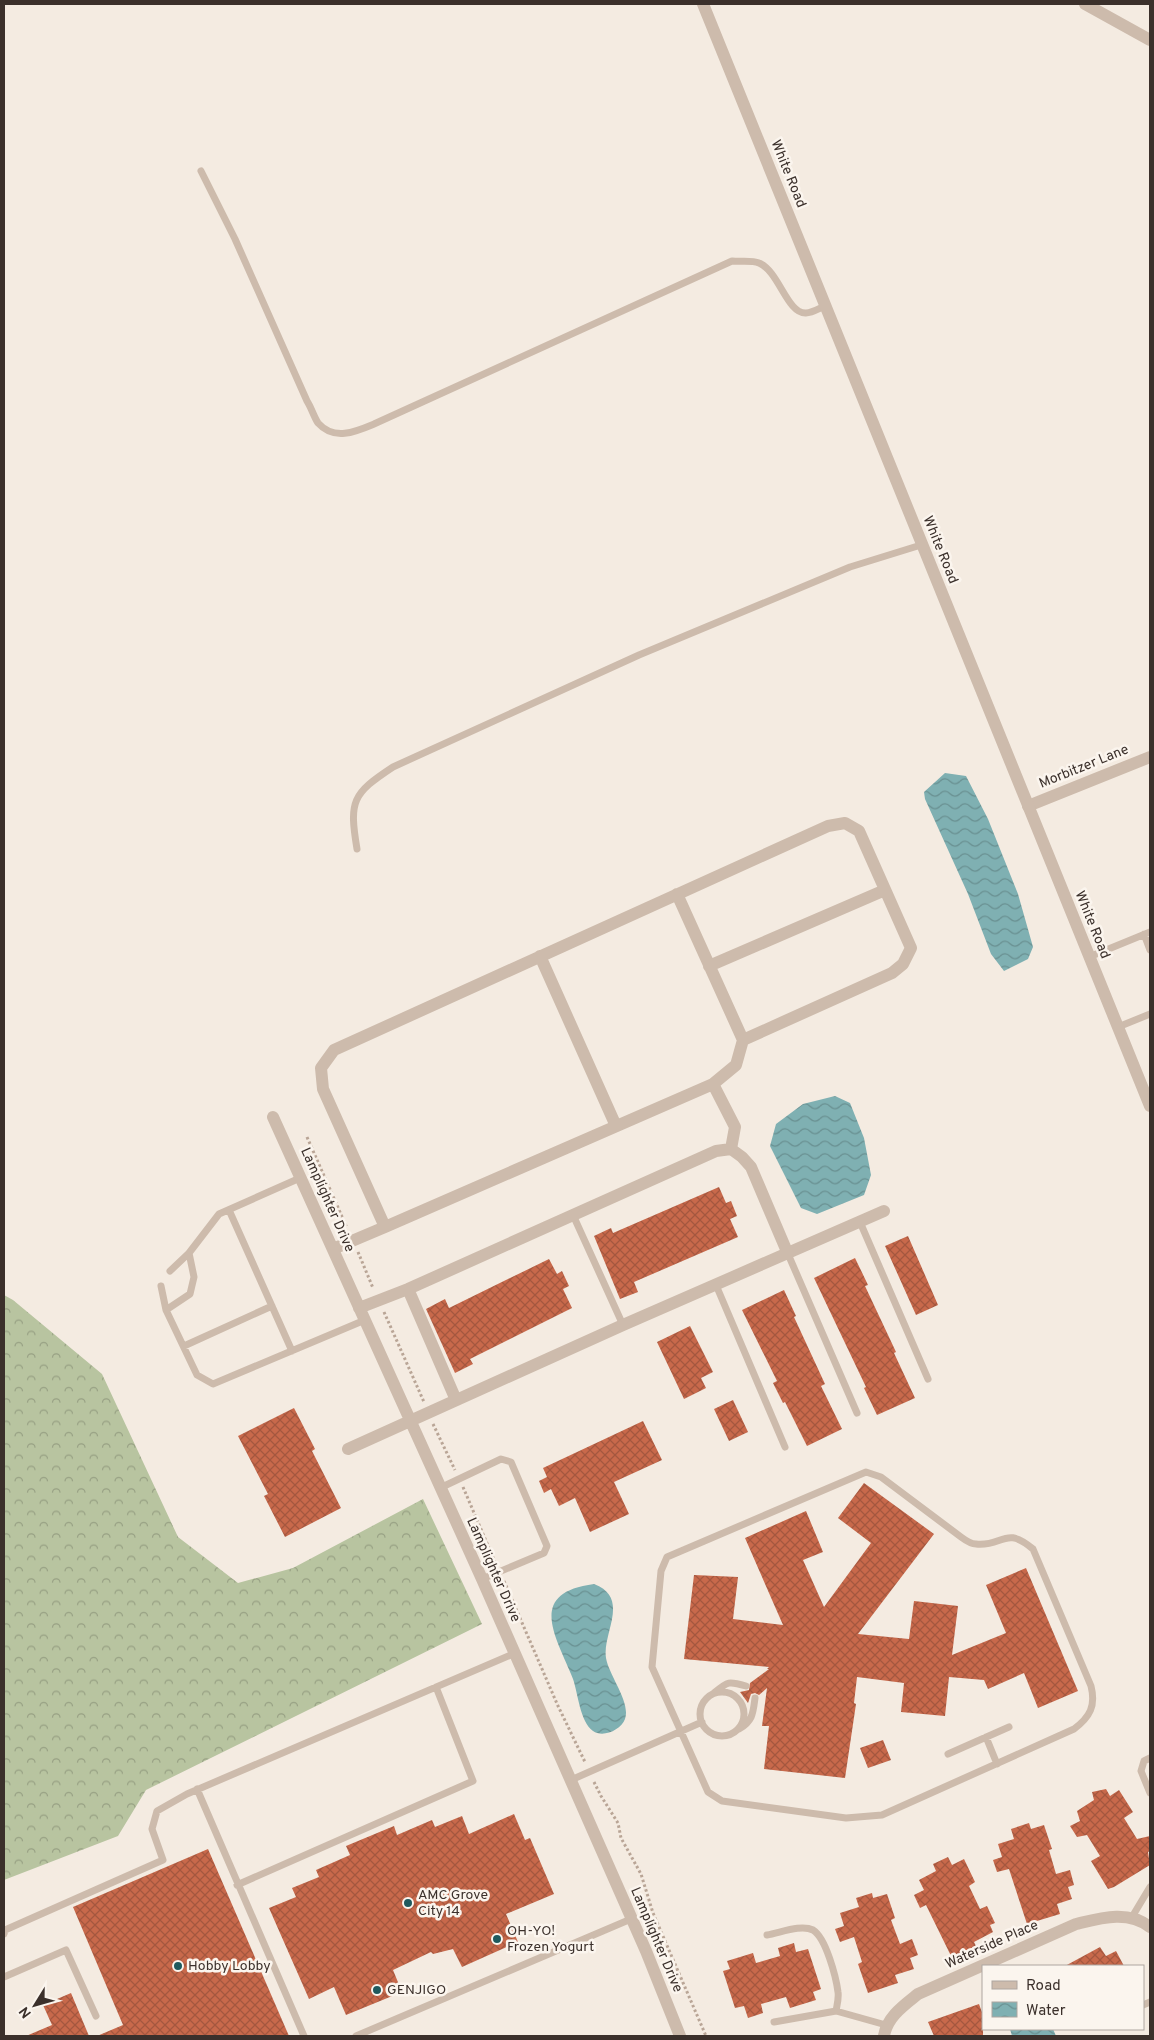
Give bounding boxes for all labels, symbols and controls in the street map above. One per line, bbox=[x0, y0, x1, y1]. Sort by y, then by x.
street label: White Road bbox=[767, 138, 809, 210]
street label: White Road bbox=[919, 514, 961, 586]
street label: Morbitzer Lane bbox=[1037, 741, 1131, 793]
street label: White Road bbox=[1071, 889, 1113, 961]
street label: Lamplighter Drive bbox=[296, 1145, 358, 1255]
street label: Lamplighter Drive bbox=[462, 1515, 524, 1625]
street label: Lamplighter Drive bbox=[626, 1885, 686, 1995]
place label: AMC Grove City 14 bbox=[418, 1887, 488, 1920]
marker: AMC Grove City 14 bbox=[402, 1897, 414, 1909]
street label: Waterside Place bbox=[943, 1917, 1041, 1973]
place label: OH-YO! Frozen Yogurt bbox=[507, 1923, 594, 1956]
marker: OH-YO! Frozen Yogurt bbox=[491, 1933, 503, 1945]
place label: Hobby Lobby bbox=[188, 1958, 271, 1975]
marker: Hobby Lobby bbox=[172, 1960, 184, 1972]
legend bbox=[982, 1965, 1144, 2030]
text: Road bbox=[1026, 1977, 1061, 1996]
north arrow bbox=[10, 1980, 60, 2030]
place label: GENJIGO bbox=[387, 1982, 446, 1999]
marker: GENJIGO bbox=[371, 1984, 383, 1996]
text: Water bbox=[1026, 2002, 1066, 2021]
text: N bbox=[16, 2003, 36, 2021]

